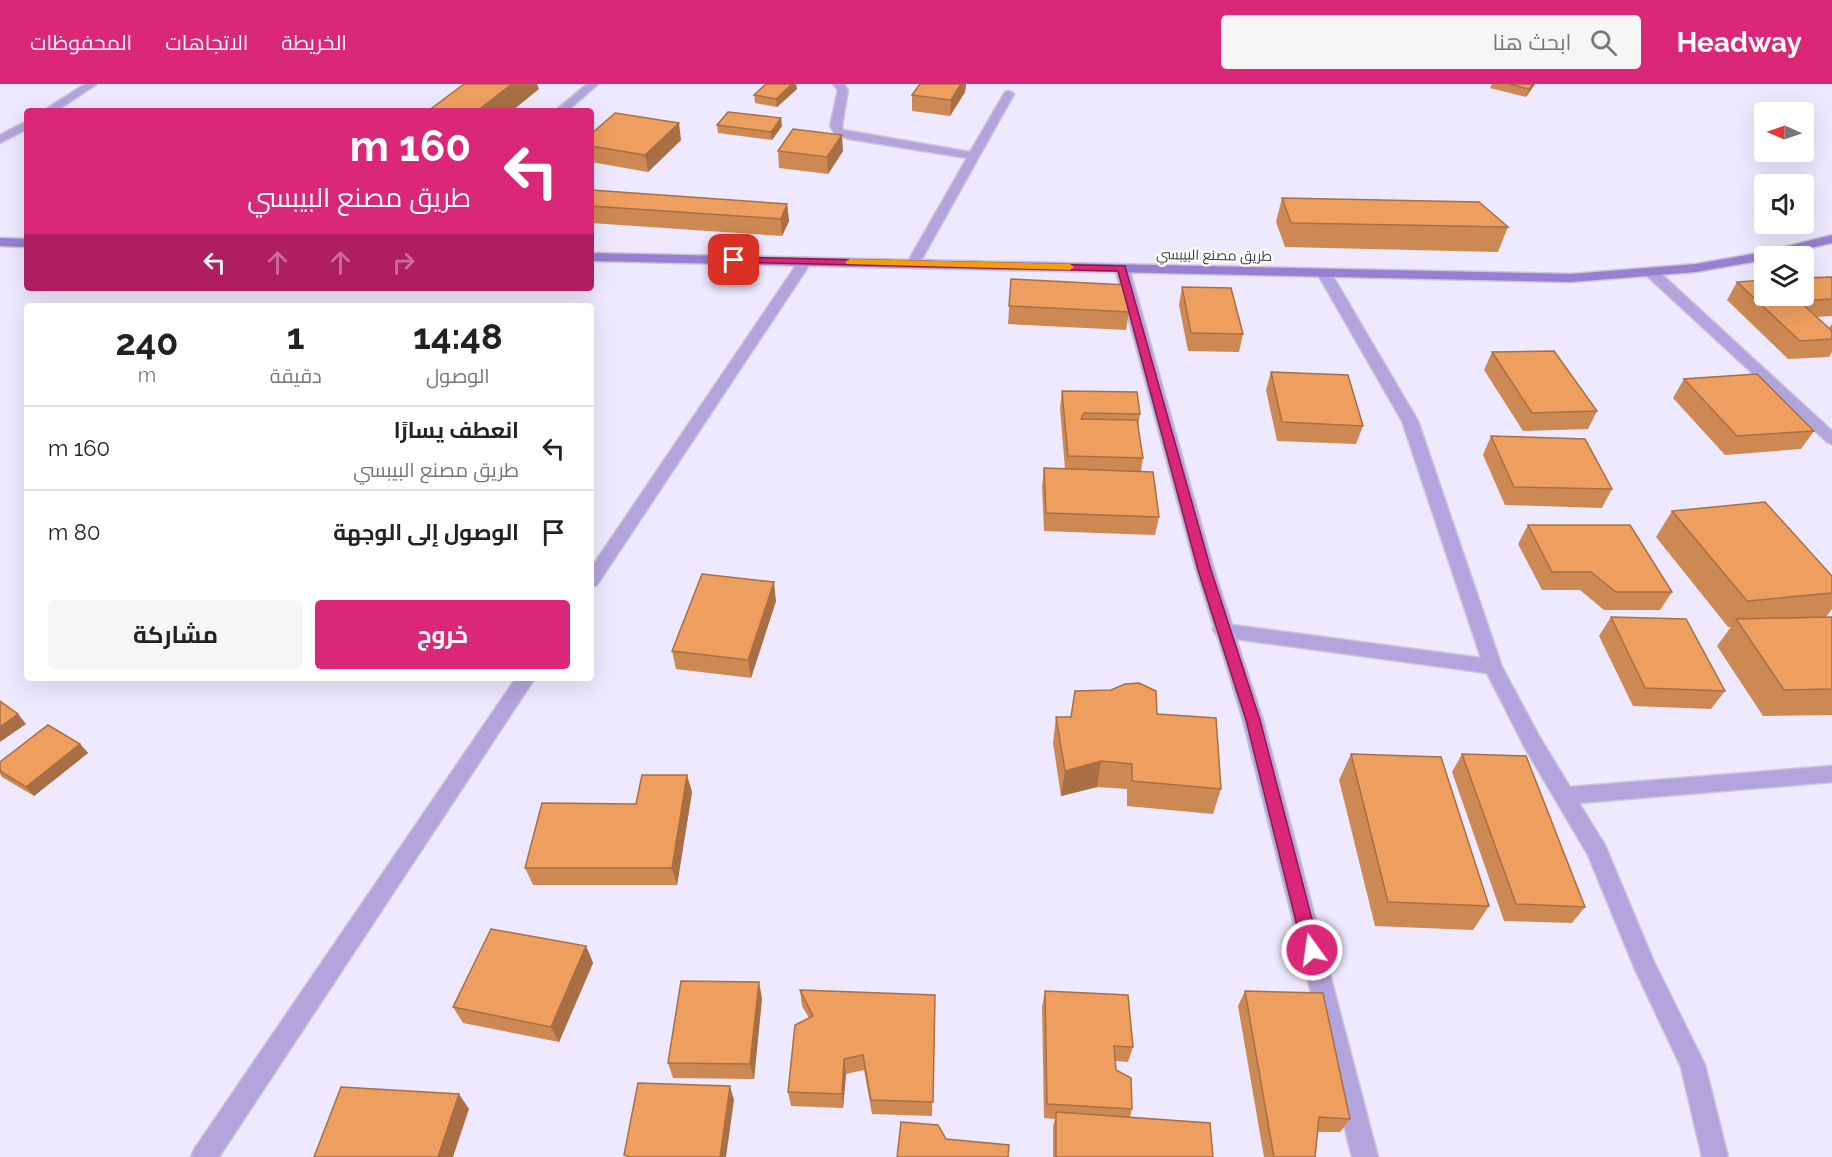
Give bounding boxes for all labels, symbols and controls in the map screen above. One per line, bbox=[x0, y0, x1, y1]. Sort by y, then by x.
search box bbox=[1221, 15, 1641, 69]
icon: search bbox=[1587, 26, 1620, 59]
text: Headway bbox=[1677, 26, 1802, 59]
text: ابحث هنا bbox=[1492, 29, 1572, 55]
text: المحفوظات bbox=[30, 30, 132, 55]
text: الاتجاهات bbox=[165, 30, 248, 55]
text: الخريطة bbox=[281, 30, 347, 55]
north arrow bbox=[1754, 102, 1814, 162]
map controls bbox=[1754, 102, 1814, 306]
text: 160 m bbox=[350, 122, 471, 171]
icon: left bbox=[492, 132, 570, 210]
button: sound bbox=[1754, 174, 1814, 234]
text: طريق مصنع البيبسي bbox=[247, 182, 471, 213]
pin bbox=[708, 234, 759, 285]
icon: arrive bbox=[717, 243, 750, 276]
icon: left bbox=[198, 246, 231, 279]
icon: ahead bbox=[261, 246, 294, 279]
icon: ahead bbox=[324, 246, 357, 279]
icon: right bbox=[387, 246, 420, 279]
street label: طريق مصنع البيبسي bbox=[1156, 246, 1272, 267]
button: layers bbox=[1754, 246, 1814, 306]
text: 1 bbox=[287, 315, 305, 357]
text: 14:48 bbox=[413, 315, 503, 357]
text: 240 bbox=[115, 321, 178, 363]
text: m bbox=[138, 363, 156, 387]
text: دقيقة bbox=[270, 364, 322, 388]
text: الوصول bbox=[426, 364, 490, 388]
text: انعطف يسارًا bbox=[394, 417, 519, 443]
icon: left bbox=[537, 432, 570, 465]
text: 160 m bbox=[48, 435, 110, 461]
text: طريق مصنع البيبسي bbox=[353, 458, 519, 482]
icon: arrive bbox=[537, 516, 570, 549]
text: 80 m bbox=[48, 519, 100, 545]
text: الوصول إلى الوجهة bbox=[333, 519, 519, 545]
button: مشاركة bbox=[48, 600, 303, 669]
button: خروج bbox=[315, 600, 570, 669]
position arrow bbox=[1280, 918, 1344, 982]

